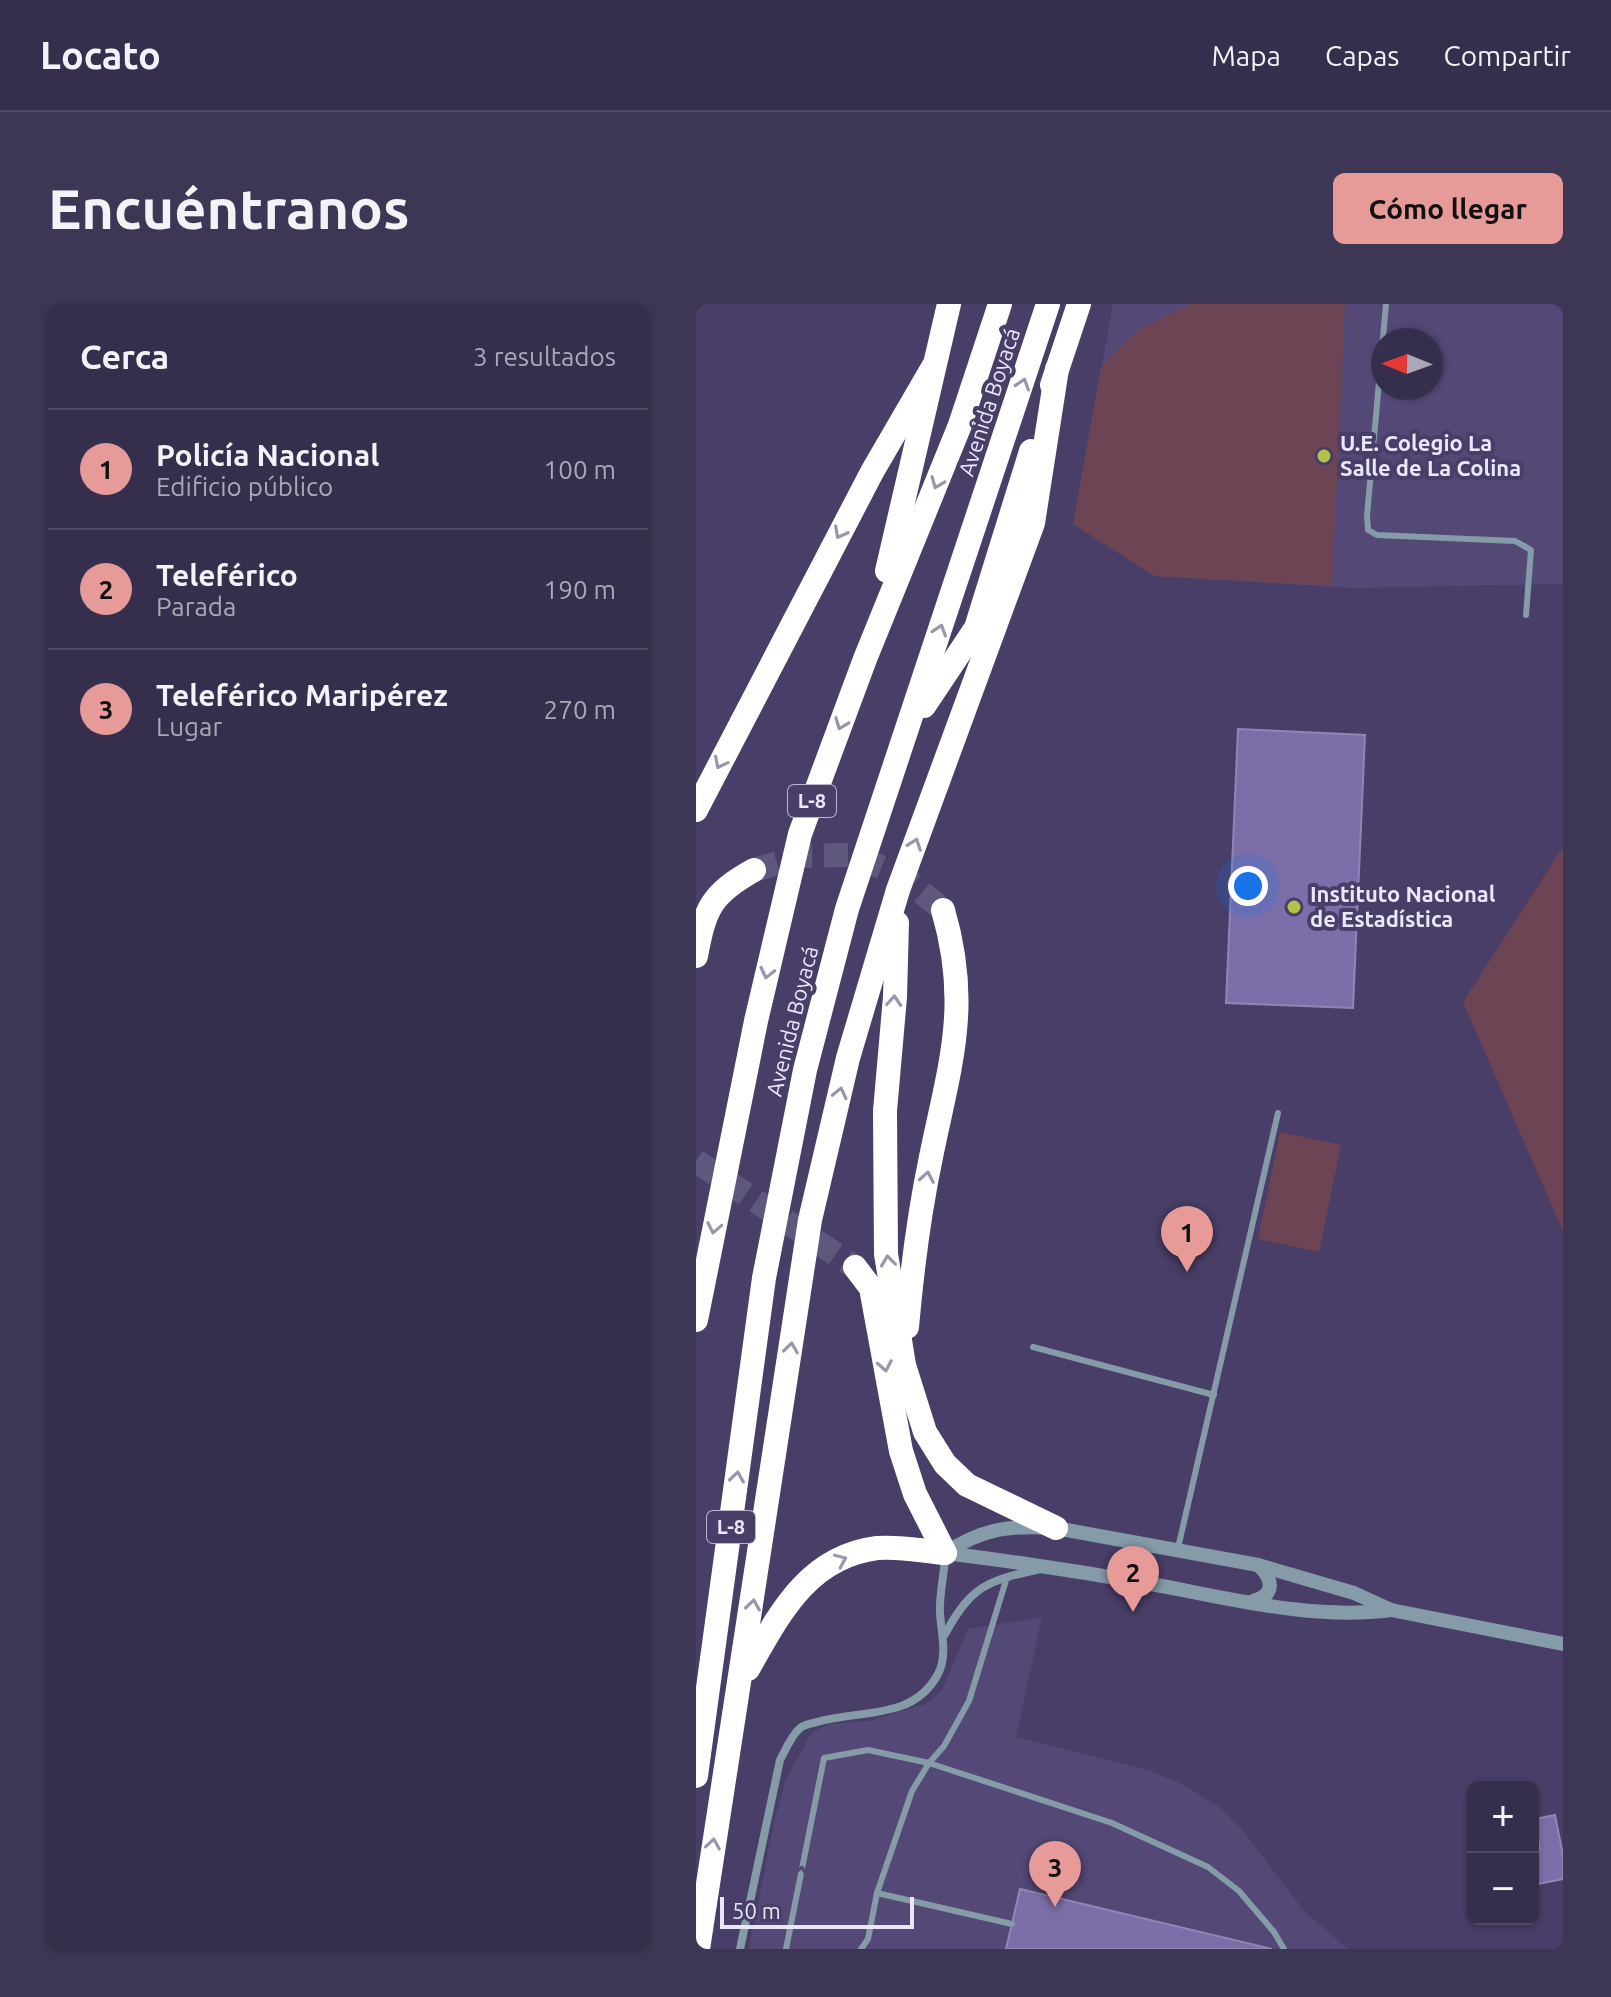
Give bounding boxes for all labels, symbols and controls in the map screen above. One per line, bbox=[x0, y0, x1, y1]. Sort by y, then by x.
text: Locato bbox=[40, 34, 161, 76]
text: Mapa bbox=[1211, 40, 1281, 71]
text: Capas bbox=[1325, 40, 1400, 71]
text: Compartir bbox=[1444, 40, 1571, 71]
button: Cómo llegar bbox=[1333, 173, 1563, 244]
text: Encuéntranos bbox=[48, 177, 409, 240]
street label: Avenida Boyacá bbox=[953, 325, 1024, 479]
north arrow bbox=[1371, 328, 1443, 400]
text: Cerca bbox=[80, 337, 169, 375]
text: 3 resultados bbox=[473, 342, 616, 371]
one-way arrow bbox=[1013, 377, 1029, 391]
place label: U.E. Colegio La Salle de La Colina bbox=[1340, 430, 1521, 480]
text: Policía Nacional bbox=[156, 438, 379, 472]
marker: U.E. Colegio La Salle de La Colina bbox=[1315, 447, 1333, 465]
text: 1 bbox=[99, 455, 113, 484]
text: 100 m bbox=[544, 455, 616, 484]
text: Edificio público bbox=[156, 472, 333, 501]
one-way arrow bbox=[930, 475, 947, 489]
one-way arrow bbox=[834, 524, 850, 538]
text: Teleférico bbox=[156, 558, 298, 592]
text: 2 bbox=[99, 575, 113, 604]
text: 190 m bbox=[544, 575, 616, 604]
text: Parada bbox=[156, 592, 236, 621]
one-way arrow bbox=[931, 624, 947, 638]
text: Teleférico Maripérez bbox=[156, 678, 448, 712]
text: 3 bbox=[99, 695, 113, 724]
text: 270 m bbox=[544, 695, 616, 724]
text: Lugar bbox=[156, 712, 222, 741]
one-way arrow bbox=[834, 717, 851, 731]
one-way arrow bbox=[715, 755, 730, 770]
road number: L-8 bbox=[788, 785, 836, 817]
one-way arrow bbox=[905, 838, 922, 852]
your location bbox=[1228, 866, 1268, 906]
place label: Instituto Nacional de Estadística bbox=[1310, 881, 1496, 931]
marker: Instituto Nacional de Estadística bbox=[1285, 898, 1303, 916]
street label: Avenida Boyacá bbox=[761, 943, 822, 1099]
one-way arrow bbox=[759, 966, 776, 980]
one-way arrow bbox=[885, 994, 902, 1007]
one-way arrow bbox=[831, 1086, 848, 1100]
one-way arrow bbox=[918, 1170, 935, 1184]
pin: 1 bbox=[1161, 1206, 1213, 1272]
one-way arrow bbox=[707, 1221, 724, 1235]
one-way arrow bbox=[880, 1254, 897, 1268]
one-way arrow bbox=[782, 1341, 799, 1355]
one-way arrow bbox=[876, 1360, 893, 1373]
one-way arrow bbox=[729, 1470, 746, 1483]
road number: L-8 bbox=[707, 1511, 755, 1543]
pin: 2 bbox=[1107, 1546, 1159, 1612]
one-way arrow bbox=[833, 1554, 848, 1570]
one-way arrow bbox=[744, 1598, 761, 1612]
map controls bbox=[1467, 1781, 1539, 1925]
button: + bbox=[1467, 1781, 1539, 1853]
one-way arrow bbox=[704, 1837, 721, 1851]
pin: 3 bbox=[1029, 1841, 1081, 1907]
button: − bbox=[1467, 1853, 1539, 1925]
one-way arrow bbox=[792, 1866, 809, 1880]
scale bar bbox=[720, 1893, 914, 1929]
text: 50 m bbox=[732, 1898, 781, 1923]

